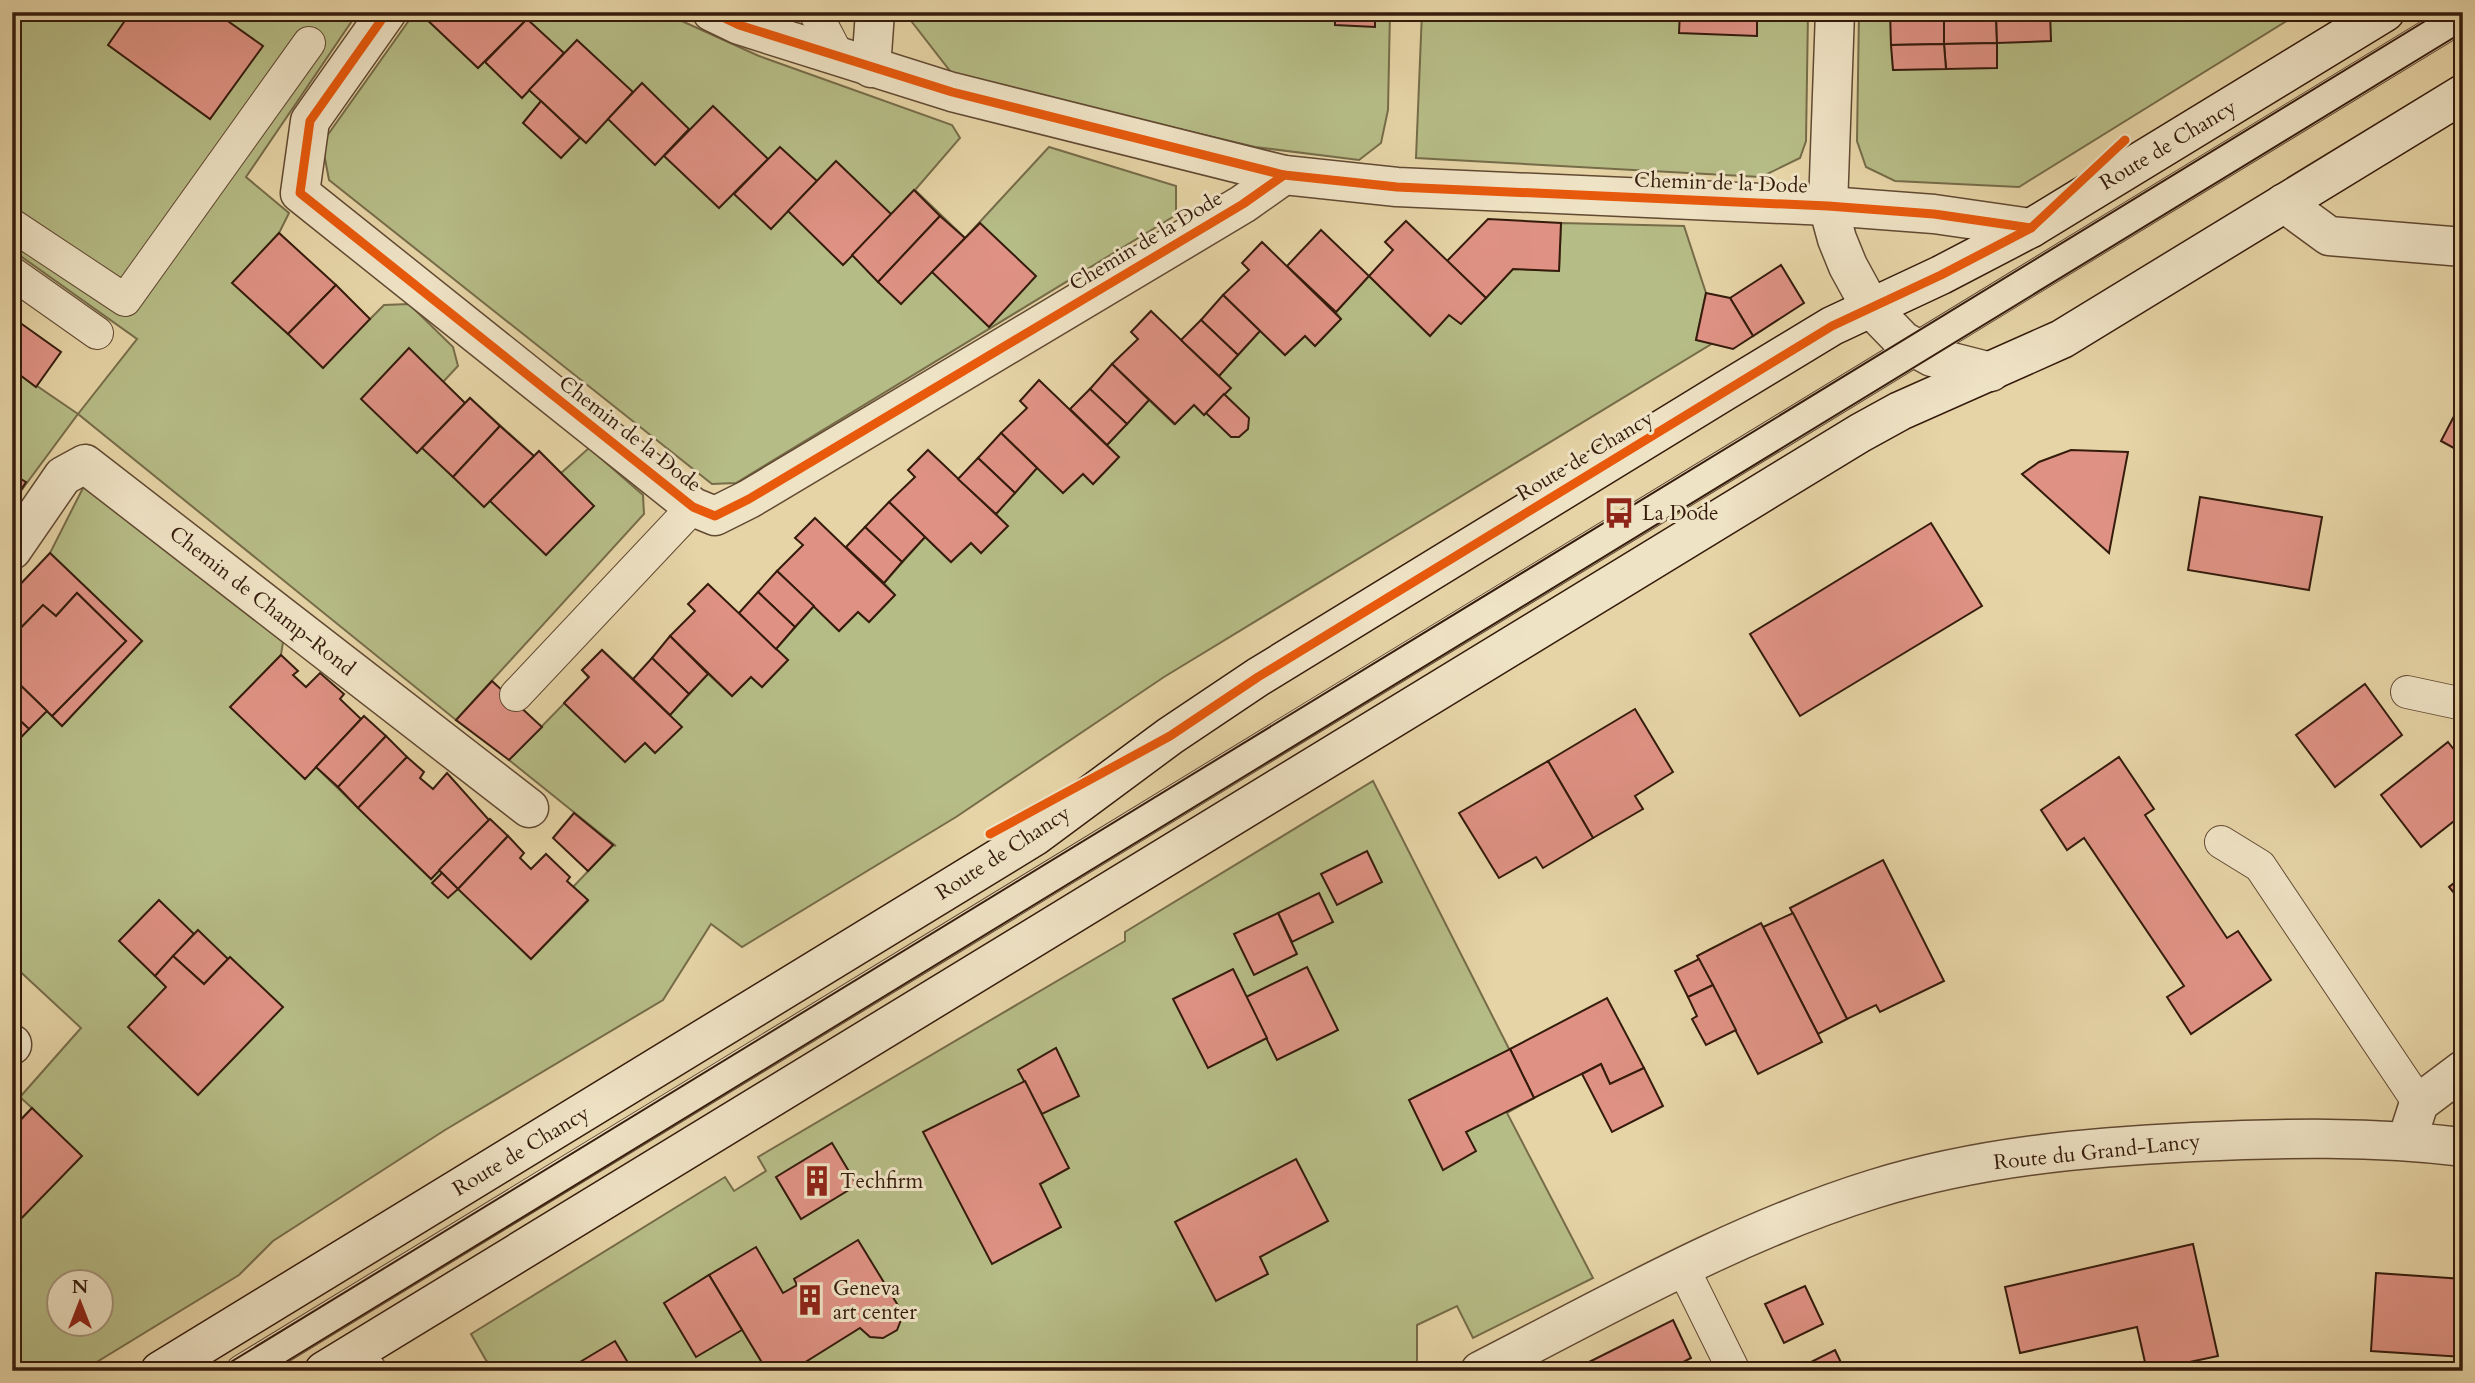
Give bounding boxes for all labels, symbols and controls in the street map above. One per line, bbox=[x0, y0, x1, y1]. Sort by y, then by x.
street label: Route de Chancy bbox=[2094, 93, 2242, 197]
street label: Chemin de la Dode bbox=[1634, 165, 1808, 201]
street label: Chemin de la Dode bbox=[1064, 184, 1228, 298]
street label: Chemin de la Dode bbox=[553, 369, 707, 499]
street label: Route de Chancy bbox=[1511, 404, 1659, 508]
bus stop icon: La Dode bbox=[1602, 496, 1636, 530]
place label: La Dode bbox=[1642, 499, 1719, 528]
street label: Chemin de Champ-Rond bbox=[163, 519, 361, 683]
street label: Route de Chancy bbox=[930, 799, 1076, 907]
street label: Route de Chancy bbox=[447, 1099, 595, 1203]
street label: Route du Grand-Lancy bbox=[1992, 1127, 2202, 1177]
building icon: Techfirm bbox=[800, 1164, 834, 1198]
place label: Techfirm bbox=[840, 1167, 924, 1196]
north arrow bbox=[46, 1268, 116, 1338]
text: N bbox=[72, 1274, 89, 1300]
place label: Geneva art center bbox=[833, 1274, 917, 1327]
building icon: Geneva art center bbox=[793, 1283, 827, 1317]

